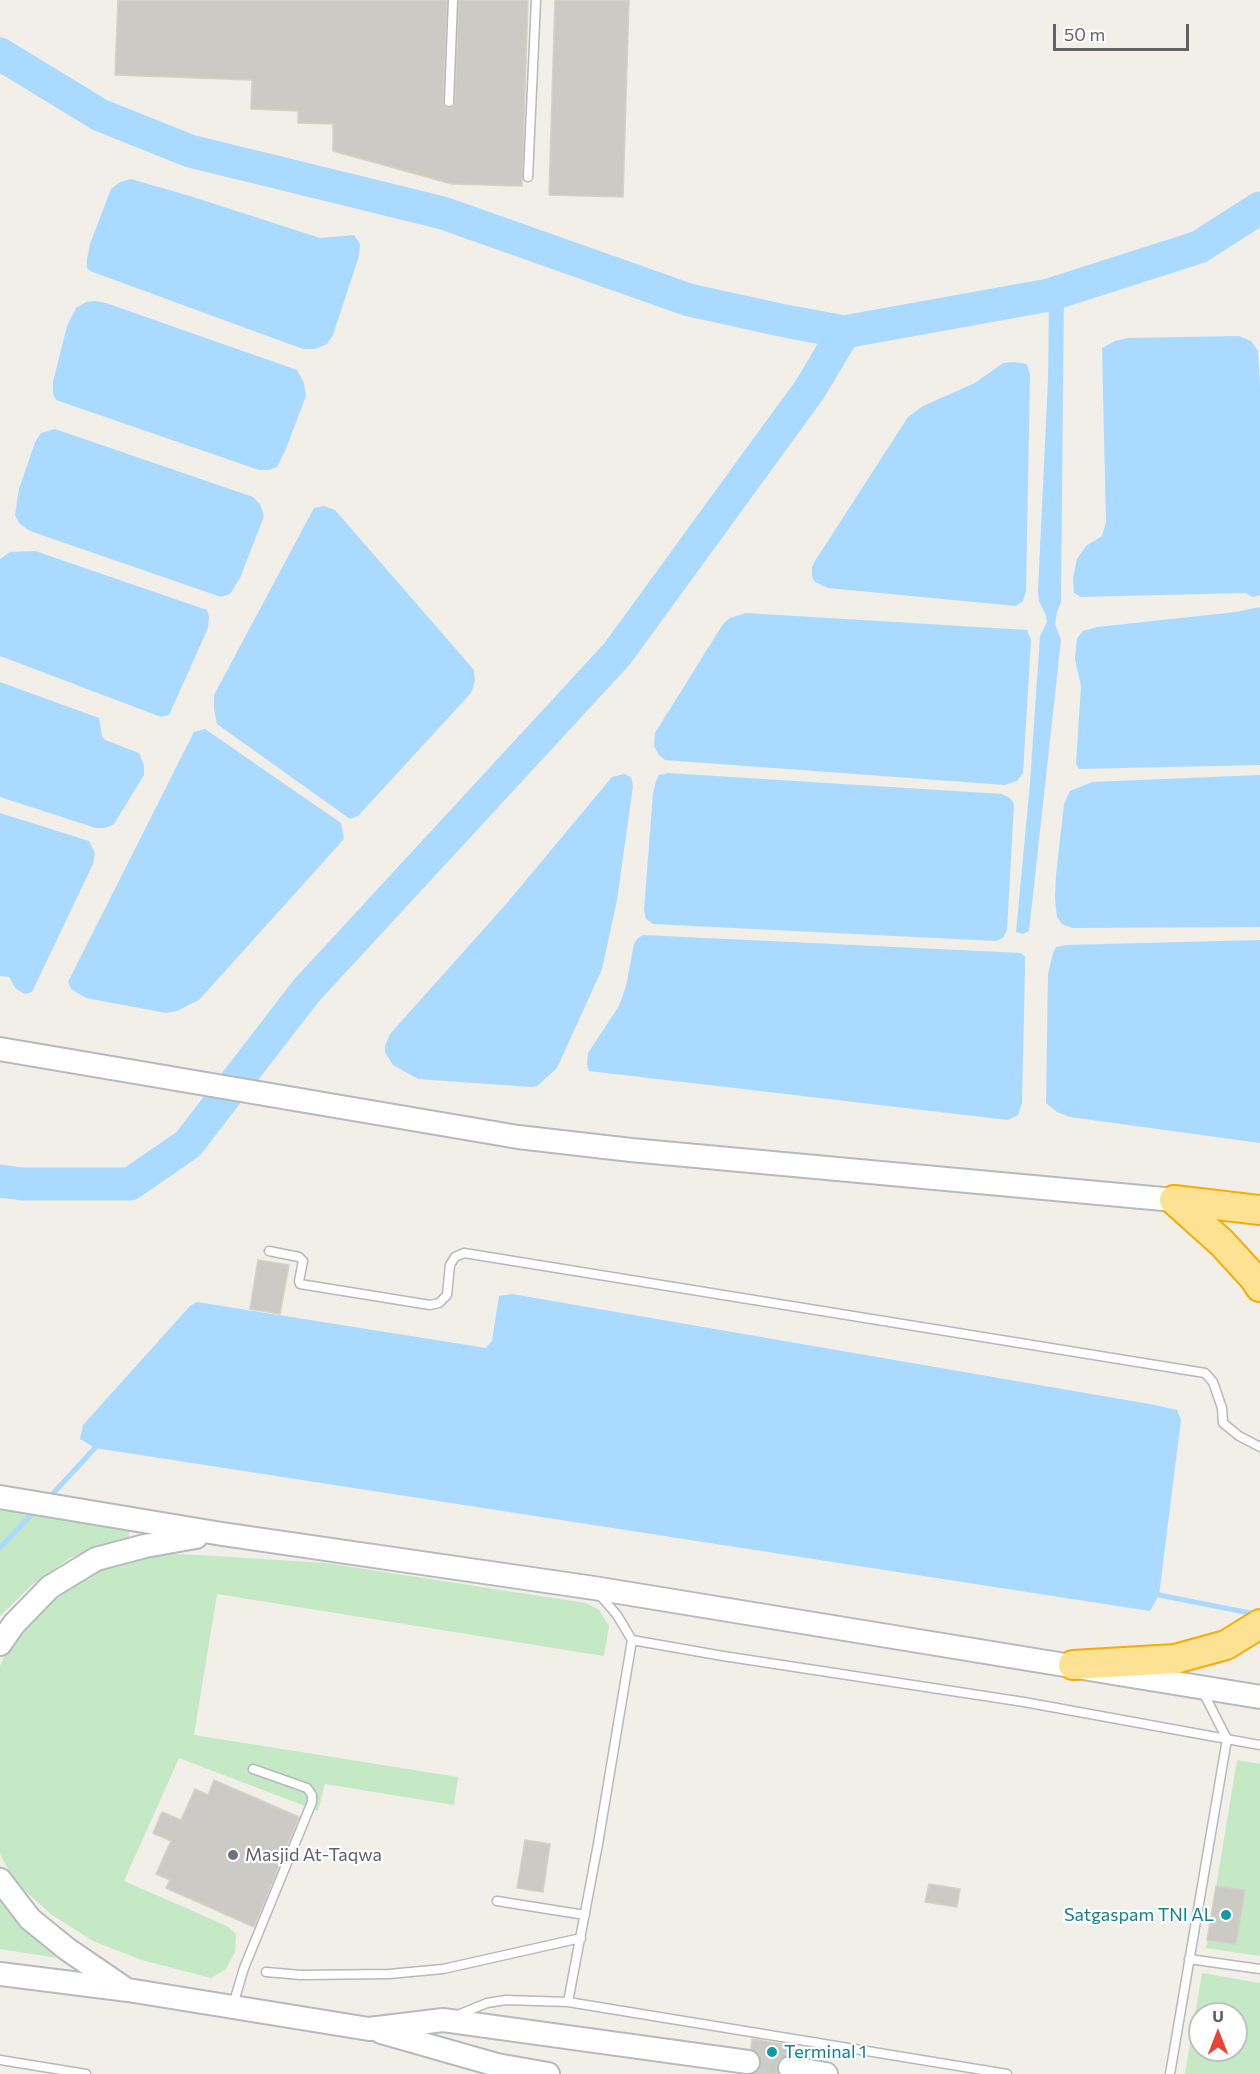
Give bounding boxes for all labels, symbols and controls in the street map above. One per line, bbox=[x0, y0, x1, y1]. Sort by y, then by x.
scale bar bbox=[1056, 12, 1192, 50]
text: 50 m bbox=[1064, 23, 1105, 45]
place label: Masjid At-Taqwa bbox=[245, 1844, 382, 1866]
marker: Masjid At-Taqwa bbox=[226, 1848, 240, 1862]
place label: Satgaspam TNI AL bbox=[1064, 1904, 1214, 1926]
marker: Satgaspam TNI AL bbox=[1219, 1908, 1233, 1922]
north arrow bbox=[1188, 2002, 1248, 2062]
text: U bbox=[1212, 2006, 1224, 2025]
place label: Terminal 1 bbox=[784, 2041, 867, 2063]
marker: Terminal 1 bbox=[765, 2045, 779, 2059]

